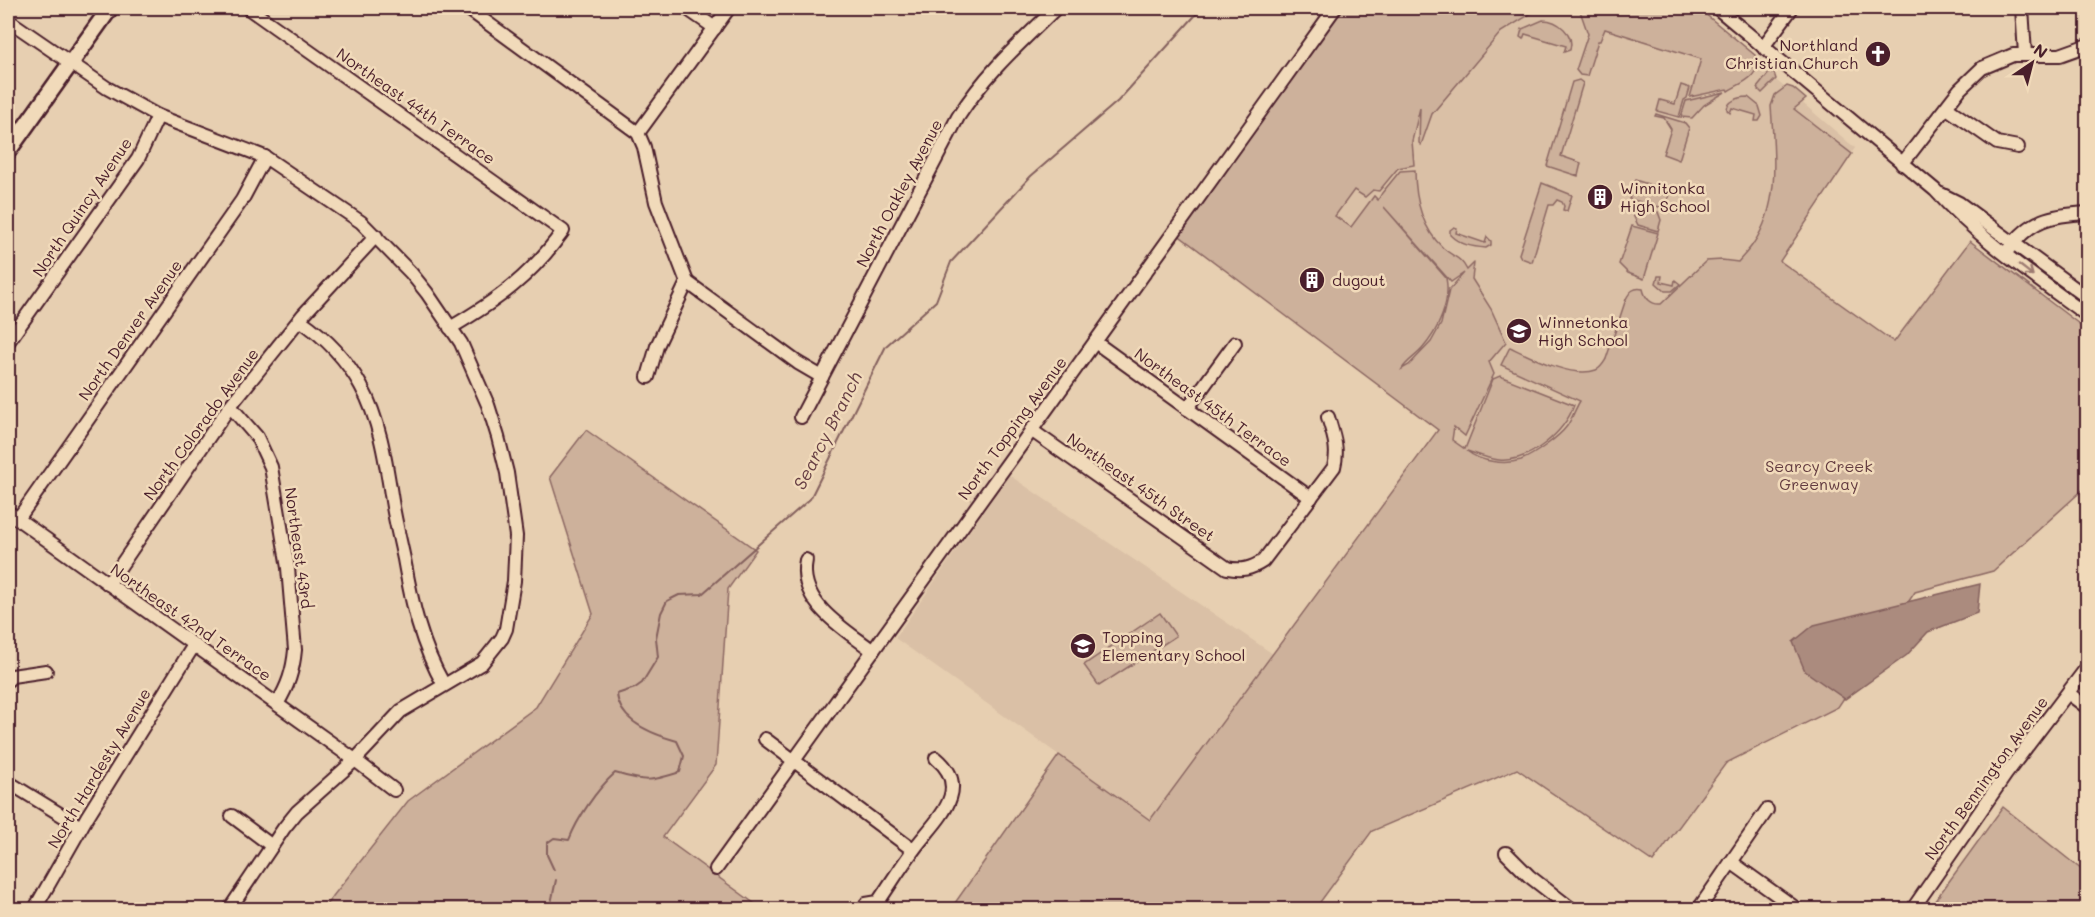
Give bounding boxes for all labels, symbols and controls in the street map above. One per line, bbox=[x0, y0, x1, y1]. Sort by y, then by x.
north arrow bbox=[2002, 33, 2062, 93]
place label: Northland Christian Church bbox=[1725, 34, 1858, 73]
text: N bbox=[2030, 38, 2052, 62]
church icon: Northland Christian Church bbox=[1863, 39, 1893, 69]
street label: Northeast 44th Terrace bbox=[333, 43, 500, 168]
street label: North Oakley Avenue bbox=[851, 115, 946, 270]
street label: North Quincy Avenue bbox=[27, 133, 136, 280]
place label: Winnitonka High School bbox=[1620, 177, 1710, 216]
building icon: Winnitonka High School bbox=[1585, 182, 1615, 212]
street label: North Denver Avenue bbox=[73, 255, 186, 404]
one-way arrow bbox=[2018, 264, 2034, 277]
building icon: dugout bbox=[1297, 265, 1327, 295]
place label: dugout bbox=[1332, 269, 1385, 290]
place label: Winnetonka High School bbox=[1538, 311, 1628, 350]
school or university icon: Winnetonka High School bbox=[1504, 316, 1534, 346]
street label: Northeast 45th Terrace bbox=[1131, 342, 1296, 471]
street label: North Colorado Avenue bbox=[138, 343, 263, 504]
street label: North Topping Avenue bbox=[952, 352, 1071, 504]
water label: Searcy Branch bbox=[787, 367, 867, 494]
street label: Northeast 45th Street bbox=[1063, 428, 1219, 546]
park label: Searcy Creek Greenway bbox=[1765, 455, 1873, 494]
street label: Northeast 43rd bbox=[281, 486, 318, 610]
street label: Northeast 42nd Terrace bbox=[107, 558, 276, 685]
place label: Topping Elementary School bbox=[1102, 626, 1246, 665]
school or university icon: Topping Elementary School bbox=[1068, 631, 1098, 661]
street label: North Hardesty Avenue bbox=[42, 684, 155, 852]
street label: North Bennington Avenue bbox=[1919, 692, 2052, 864]

